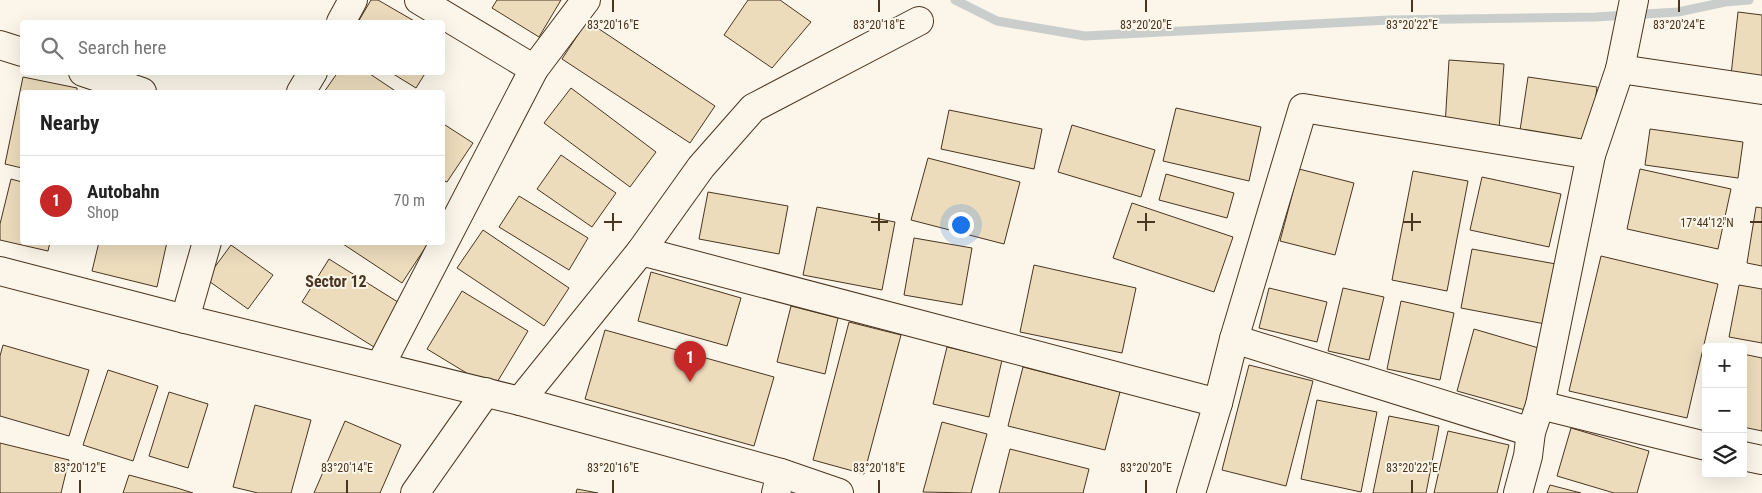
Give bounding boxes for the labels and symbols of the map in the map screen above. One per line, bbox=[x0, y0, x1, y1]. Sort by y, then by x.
text: 83°20'16"E bbox=[587, 18, 639, 32]
text: 83°20'18"E bbox=[853, 18, 905, 32]
text: 83°20'20"E bbox=[1120, 18, 1172, 32]
text: 83°20'22"E bbox=[1386, 18, 1438, 32]
text: 83°20'24"E bbox=[1653, 18, 1705, 32]
your location bbox=[948, 212, 974, 238]
text: 17°44'12"N bbox=[1680, 216, 1734, 230]
district label: Sector 12 bbox=[305, 272, 367, 291]
pin: 1 bbox=[674, 341, 706, 382]
text: 83°20'12"E bbox=[54, 461, 106, 475]
text: 83°20'14"E bbox=[321, 461, 373, 475]
text: 83°20'16"E bbox=[587, 461, 639, 475]
text: 83°20'18"E bbox=[853, 461, 905, 475]
text: 83°20'20"E bbox=[1120, 461, 1172, 475]
text: 83°20'22"E bbox=[1386, 461, 1438, 475]

